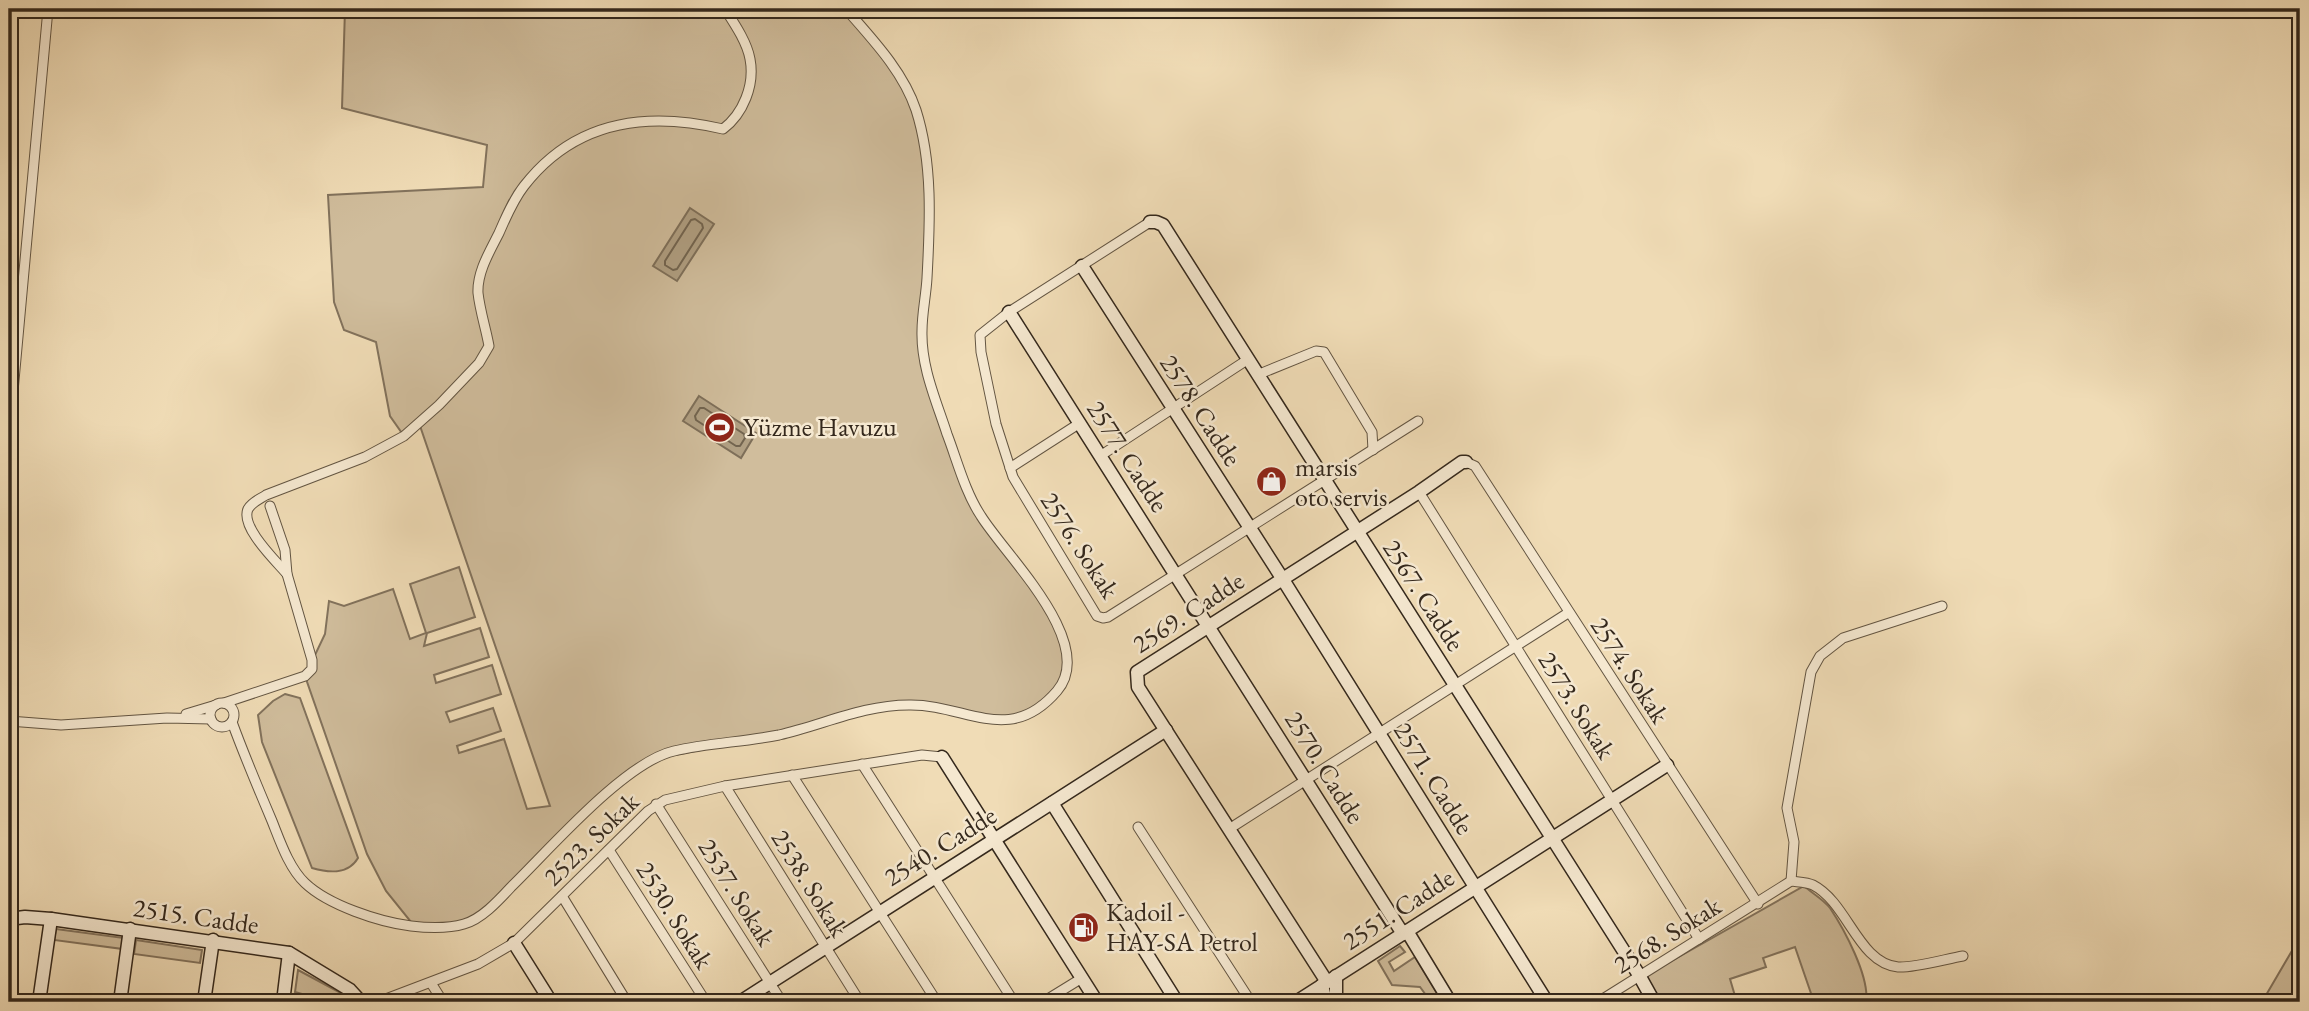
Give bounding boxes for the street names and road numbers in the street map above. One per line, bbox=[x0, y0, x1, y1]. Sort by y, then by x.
street label: 2578. Cadde bbox=[1152, 348, 1250, 472]
street label: 2577. Cadde bbox=[1079, 394, 1177, 518]
street label: 2576. Sokak bbox=[1033, 485, 1127, 605]
street label: 2567. Cadde bbox=[1375, 533, 1473, 657]
street label: 2569. Cadde bbox=[1126, 563, 1250, 661]
street label: 2574. Sokak bbox=[1583, 610, 1677, 730]
street label: 2573. Sokak bbox=[1531, 645, 1624, 766]
street label: 2570. Cadde bbox=[1277, 704, 1373, 830]
street label: 2571. Cadde bbox=[1386, 715, 1482, 841]
street label: 2523. Sokak bbox=[536, 784, 647, 893]
street label: 2540. Cadde bbox=[877, 798, 1003, 894]
street label: 2538. Sokak bbox=[764, 823, 857, 944]
street label: 2537. Sokak bbox=[691, 832, 784, 953]
street label: 2530. Sokak bbox=[629, 855, 722, 976]
street label: 2551. Cadde bbox=[1336, 860, 1460, 958]
street label: 2568. Sokak bbox=[1607, 888, 1728, 981]
street label: 2515. Cadde bbox=[131, 890, 261, 942]

